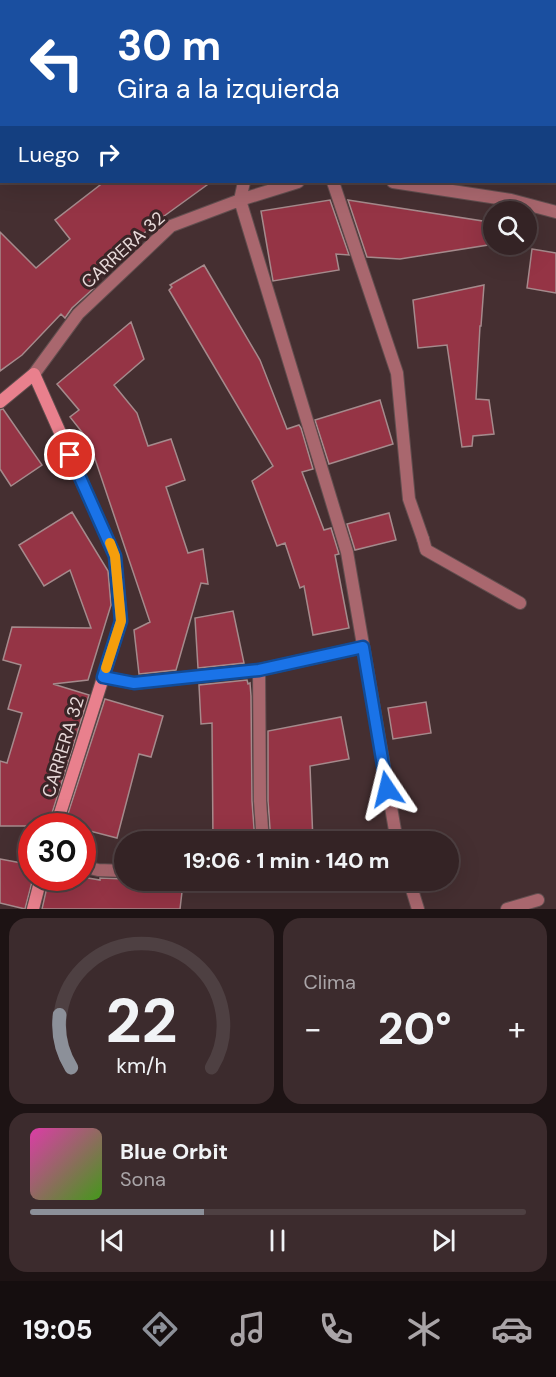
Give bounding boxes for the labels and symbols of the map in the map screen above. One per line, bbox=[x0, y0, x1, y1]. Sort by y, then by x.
street label: CARRERA 32 bbox=[76, 206, 170, 294]
pin bbox=[44, 429, 95, 480]
street label: CARRERA 32 bbox=[36, 694, 90, 800]
position arrow bbox=[355, 757, 419, 821]
speed limit sign: 30 bbox=[18, 813, 96, 891]

